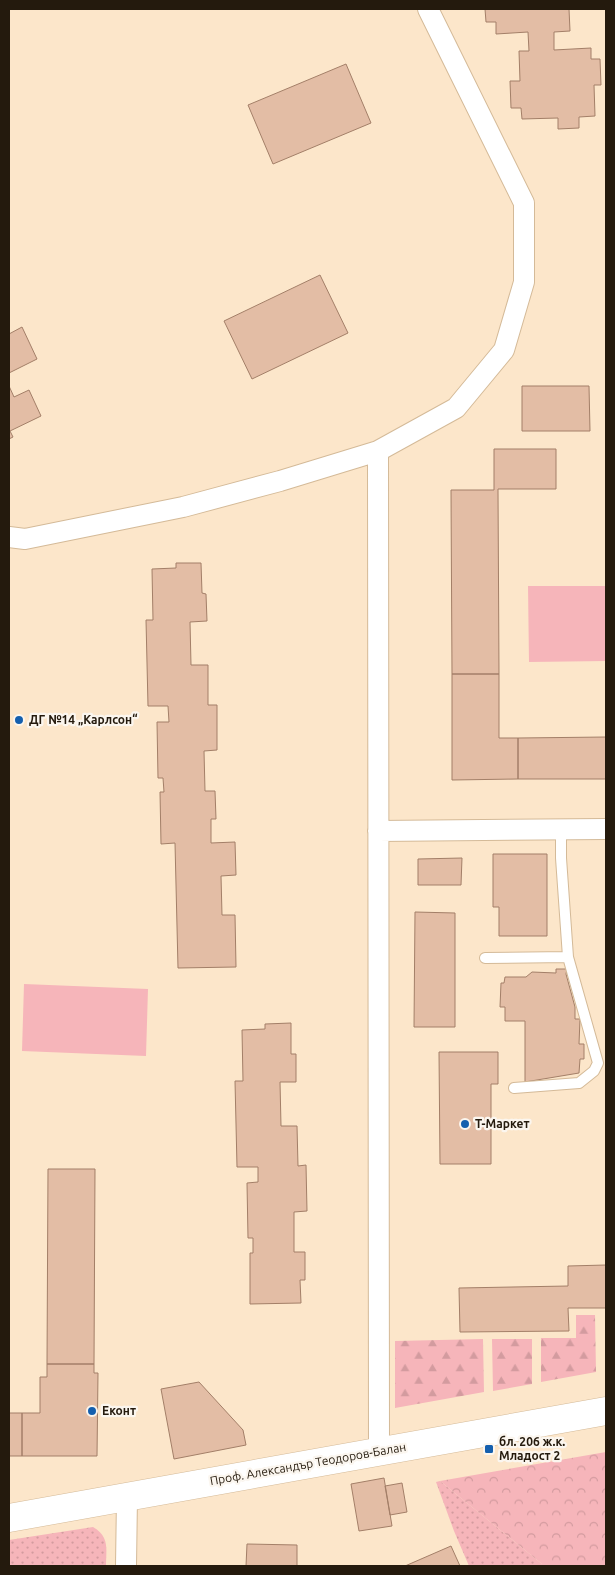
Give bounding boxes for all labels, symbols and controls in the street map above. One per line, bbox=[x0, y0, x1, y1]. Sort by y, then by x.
place label: ДГ №14 „Карлсон“ bbox=[29, 713, 138, 726]
marker: ДГ №14 „Карлсон“ bbox=[13, 714, 25, 726]
place label: Т-Маркет bbox=[475, 1117, 529, 1130]
marker: Т-Маркет bbox=[459, 1118, 471, 1130]
place label: Еконт bbox=[102, 1404, 136, 1417]
marker: Еконт bbox=[86, 1405, 98, 1417]
place label: бл. 206 ж.к. Младост 2 bbox=[499, 1435, 565, 1462]
street label: Проф. Александър Теодоров-Балан bbox=[209, 1440, 407, 1487]
marker: бл. 206 ж.к. Младост 2 bbox=[483, 1443, 495, 1455]

